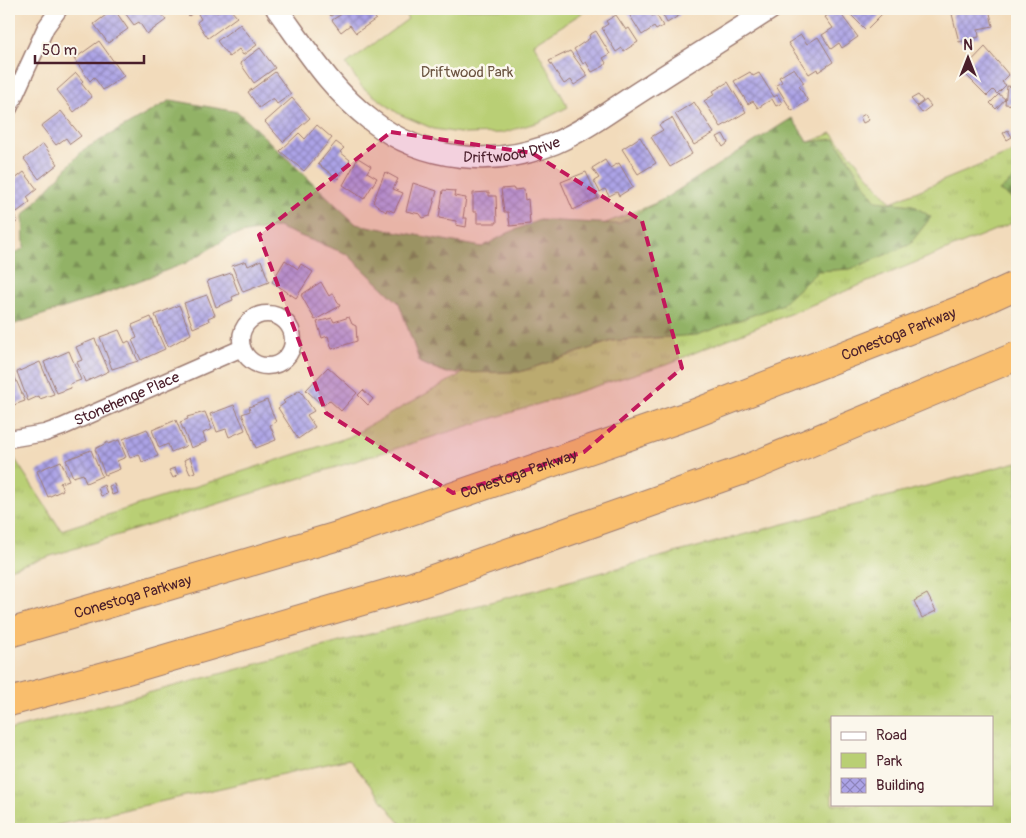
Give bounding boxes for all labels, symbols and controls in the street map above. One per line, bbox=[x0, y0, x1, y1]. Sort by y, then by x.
scale bar bbox=[35, 32, 144, 64]
north arrow bbox=[944, 32, 994, 82]
text: N bbox=[963, 37, 973, 54]
text: 50 m bbox=[42, 41, 77, 60]
park label: Driftwood Park bbox=[421, 63, 514, 82]
street label: Driftwood Drive bbox=[462, 132, 564, 167]
street label: Conestoga Parkway bbox=[839, 303, 959, 365]
street label: Stonehenge Place bbox=[71, 367, 183, 430]
street label: Conestoga Parkway bbox=[458, 445, 580, 503]
street label: Conestoga Parkway bbox=[72, 570, 194, 623]
legend bbox=[831, 716, 994, 806]
text: Road bbox=[876, 726, 907, 745]
text: Park bbox=[876, 752, 903, 771]
text: Building bbox=[876, 776, 924, 795]

